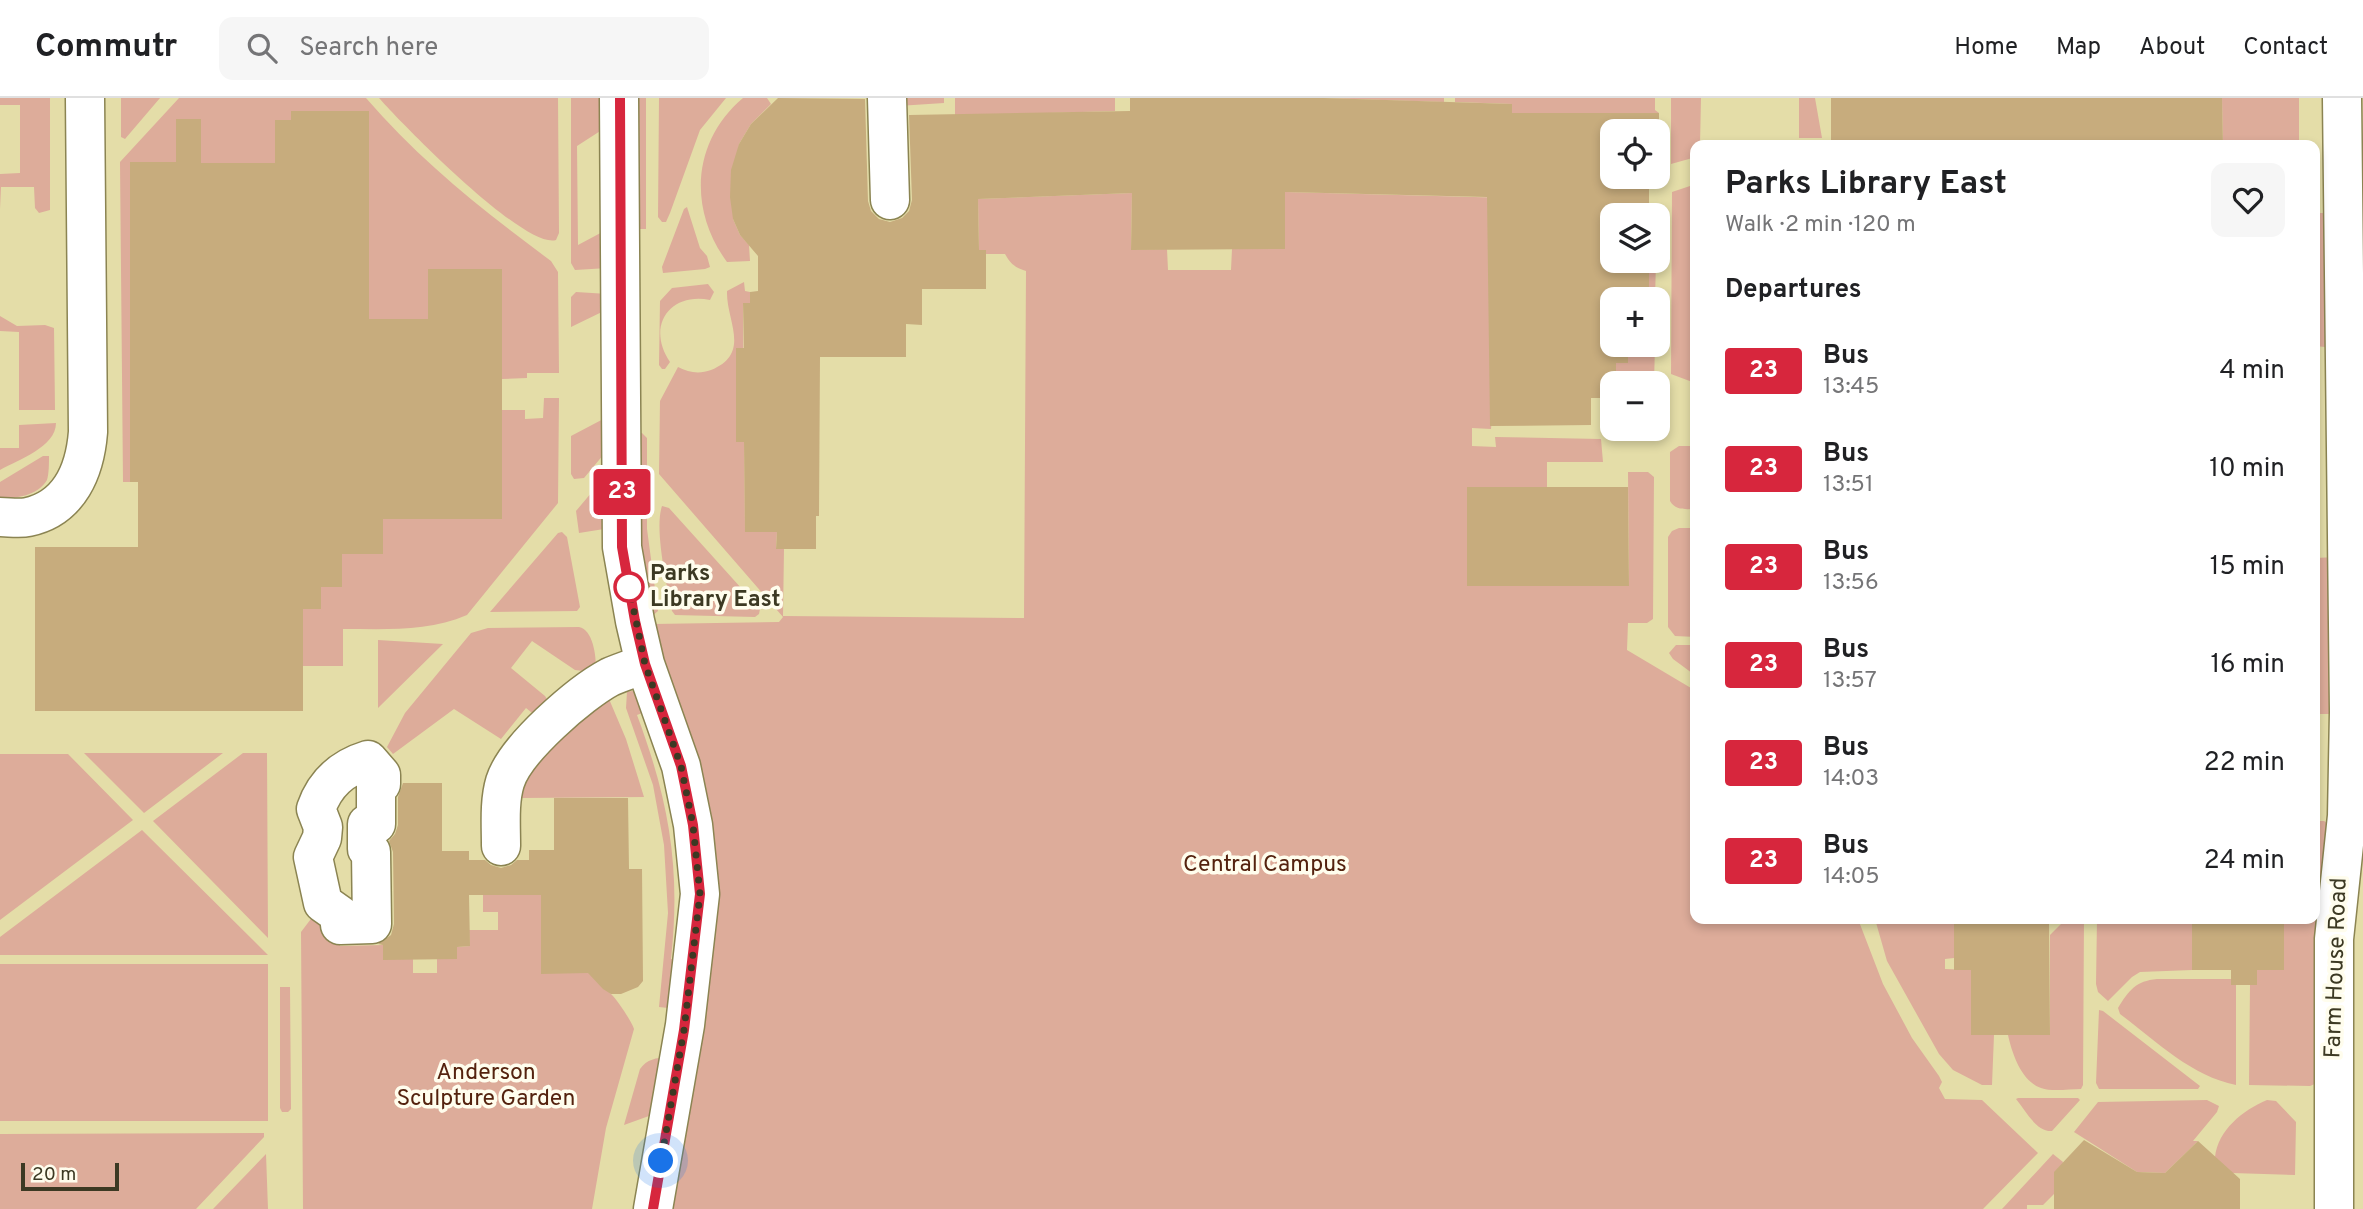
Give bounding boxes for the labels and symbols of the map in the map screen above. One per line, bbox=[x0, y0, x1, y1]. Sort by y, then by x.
line badge: 23 bbox=[590, 469, 654, 515]
place label: Parks Library East bbox=[650, 560, 781, 615]
marker: Parks Library East bbox=[614, 572, 644, 602]
park label: Central Campus bbox=[1183, 851, 1347, 880]
street label: Farm House Road bbox=[2319, 877, 2355, 1059]
park label: Anderson Sculpture Garden bbox=[397, 1059, 575, 1114]
your location bbox=[643, 1143, 678, 1178]
scale bar bbox=[21, 1160, 119, 1192]

